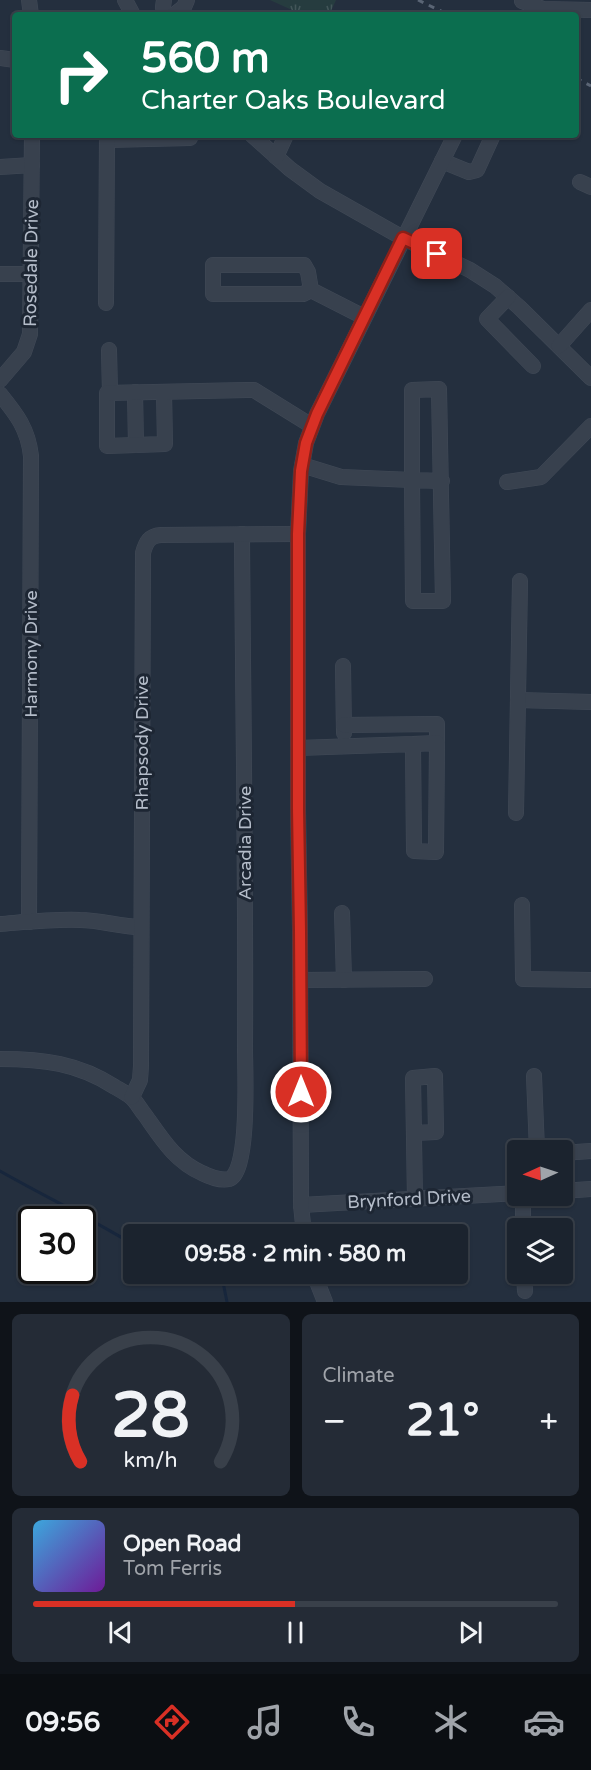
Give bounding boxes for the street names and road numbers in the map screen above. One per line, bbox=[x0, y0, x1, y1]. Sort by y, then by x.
street label: Rosedale Drive bbox=[19, 199, 43, 327]
street label: Harmony Drive bbox=[20, 590, 42, 718]
street label: Rhapsody Drive bbox=[131, 676, 153, 810]
street label: Arcadia Drive bbox=[234, 786, 256, 900]
street label: Brynford Drive bbox=[347, 1185, 471, 1213]

